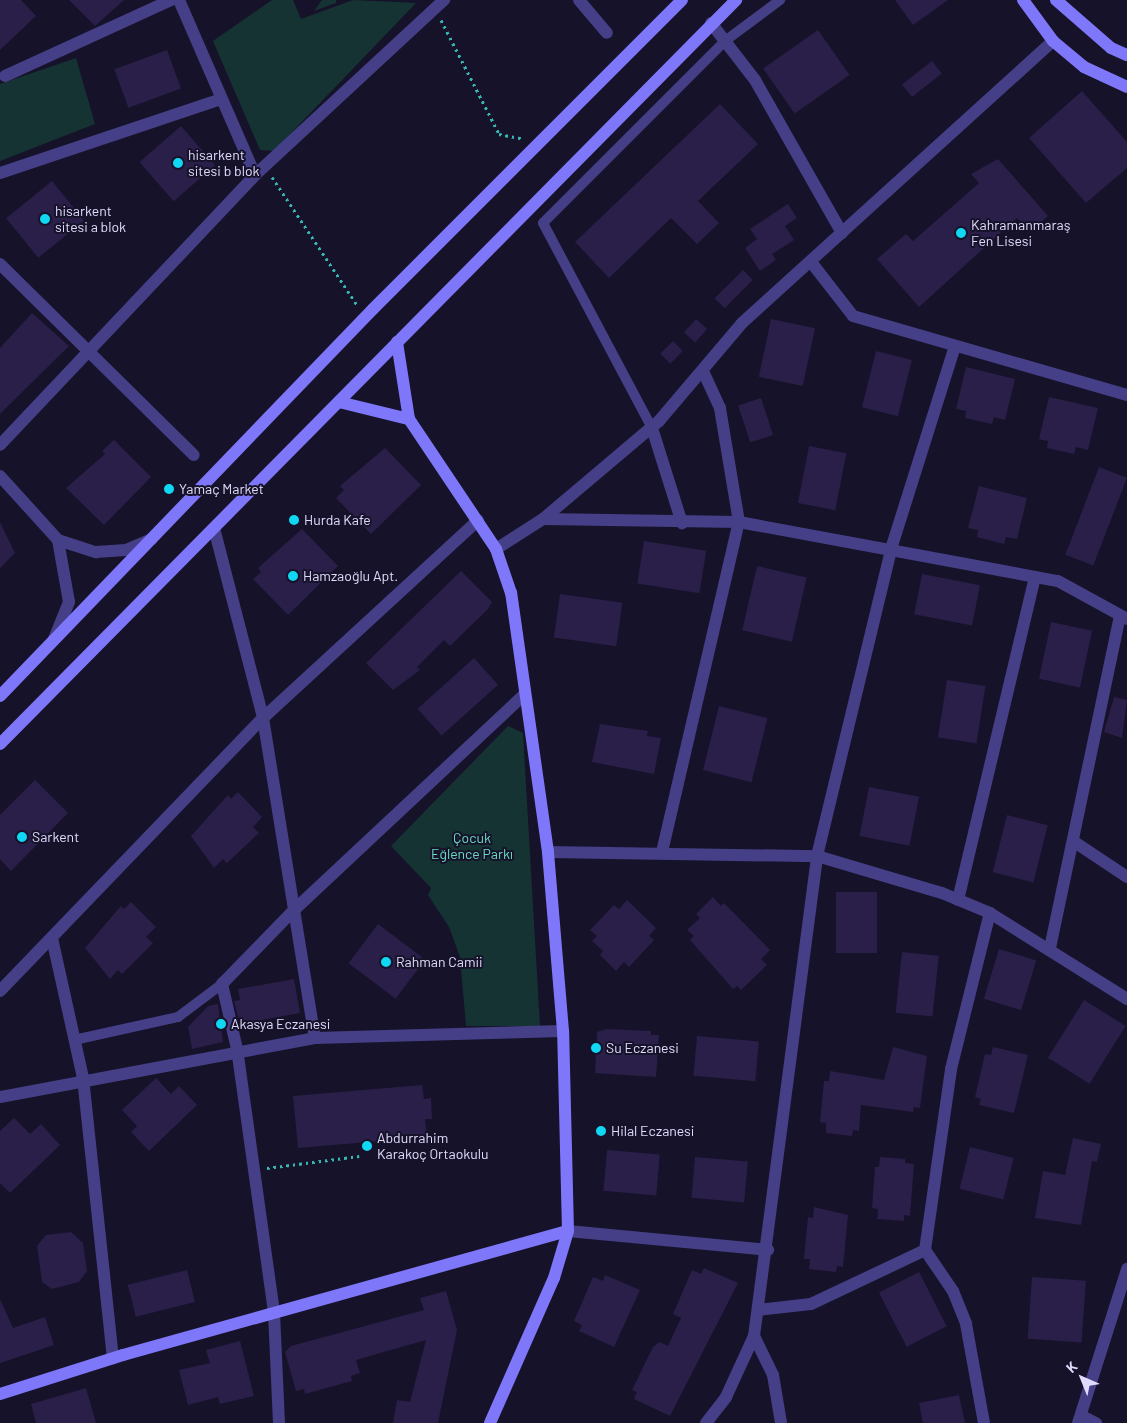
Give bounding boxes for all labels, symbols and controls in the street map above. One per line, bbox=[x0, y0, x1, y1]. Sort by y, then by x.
place label: hisarkent sitesi b blok bbox=[188, 147, 260, 180]
marker: hisarkent sitesi b blok bbox=[172, 157, 184, 169]
place label: hisarkent sitesi a blok bbox=[55, 203, 126, 236]
marker: hisarkent sitesi a blok bbox=[39, 213, 51, 225]
place label: Kahramanmaraş Fen Lisesi bbox=[971, 217, 1070, 250]
marker: Kahramanmaraş Fen Lisesi bbox=[955, 227, 967, 239]
place label: Yamaç Market bbox=[179, 481, 264, 497]
marker: Yamaç Market bbox=[163, 483, 175, 495]
place label: Hurda Kafe bbox=[304, 512, 371, 528]
marker: Hurda Kafe bbox=[288, 514, 300, 526]
place label: Hamzaoğlu Apt. bbox=[303, 568, 398, 584]
marker: Hamzaoğlu Apt. bbox=[287, 570, 299, 582]
place label: Sarkent bbox=[32, 829, 79, 845]
park label: Çocuk Eğlence Parkı bbox=[431, 830, 513, 862]
marker: Sarkent bbox=[16, 831, 28, 843]
place label: Rahman Camii bbox=[396, 954, 483, 970]
marker: Rahman Camii bbox=[380, 956, 392, 968]
place label: Akasya Eczanesi bbox=[231, 1016, 330, 1032]
marker: Akasya Eczanesi bbox=[215, 1018, 227, 1030]
place label: Su Eczanesi bbox=[606, 1040, 679, 1056]
marker: Su Eczanesi bbox=[590, 1042, 602, 1054]
place label: Hilal Eczanesi bbox=[611, 1123, 694, 1139]
marker: Hilal Eczanesi bbox=[595, 1125, 607, 1137]
place label: Abdurrahim Karakoç Ortaokulu bbox=[377, 1130, 489, 1162]
marker: Abdurrahim Karakoç Ortaokulu bbox=[361, 1140, 373, 1152]
north arrow bbox=[1057, 1353, 1107, 1403]
text: K bbox=[1062, 1358, 1080, 1376]

